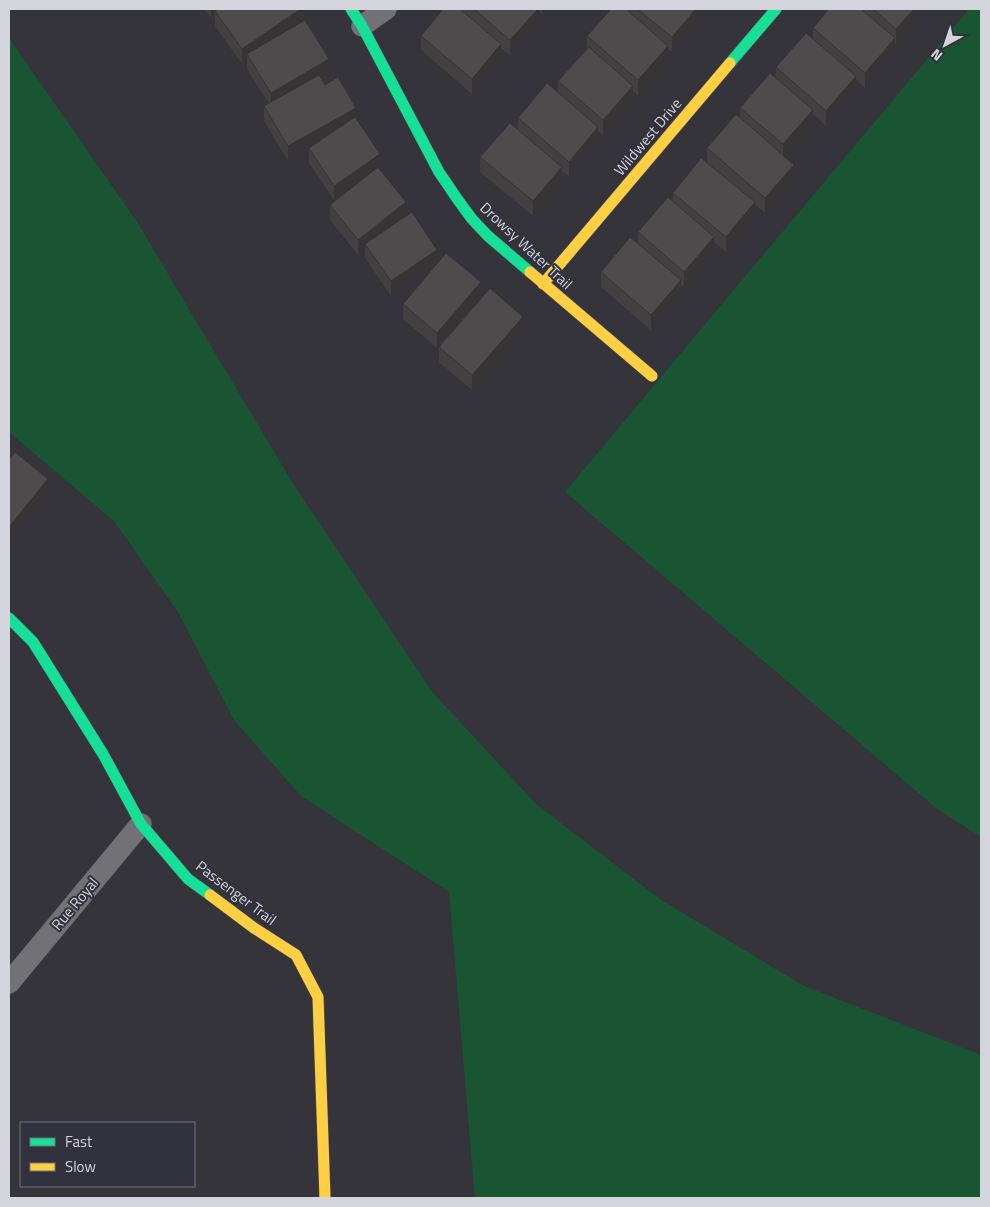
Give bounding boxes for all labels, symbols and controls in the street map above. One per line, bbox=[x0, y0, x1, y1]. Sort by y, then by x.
north arrow bbox=[920, 20, 970, 70]
text: N bbox=[926, 44, 947, 67]
street label: Wildwest Drive bbox=[608, 93, 687, 181]
street label: Drowsy Water Trail bbox=[475, 197, 578, 295]
street label: Passenger Trail bbox=[191, 855, 281, 931]
street label: Rue Royal bbox=[46, 872, 104, 935]
legend bbox=[20, 1122, 195, 1187]
text: Fast bbox=[65, 1130, 93, 1153]
text: Slow bbox=[65, 1155, 96, 1178]

